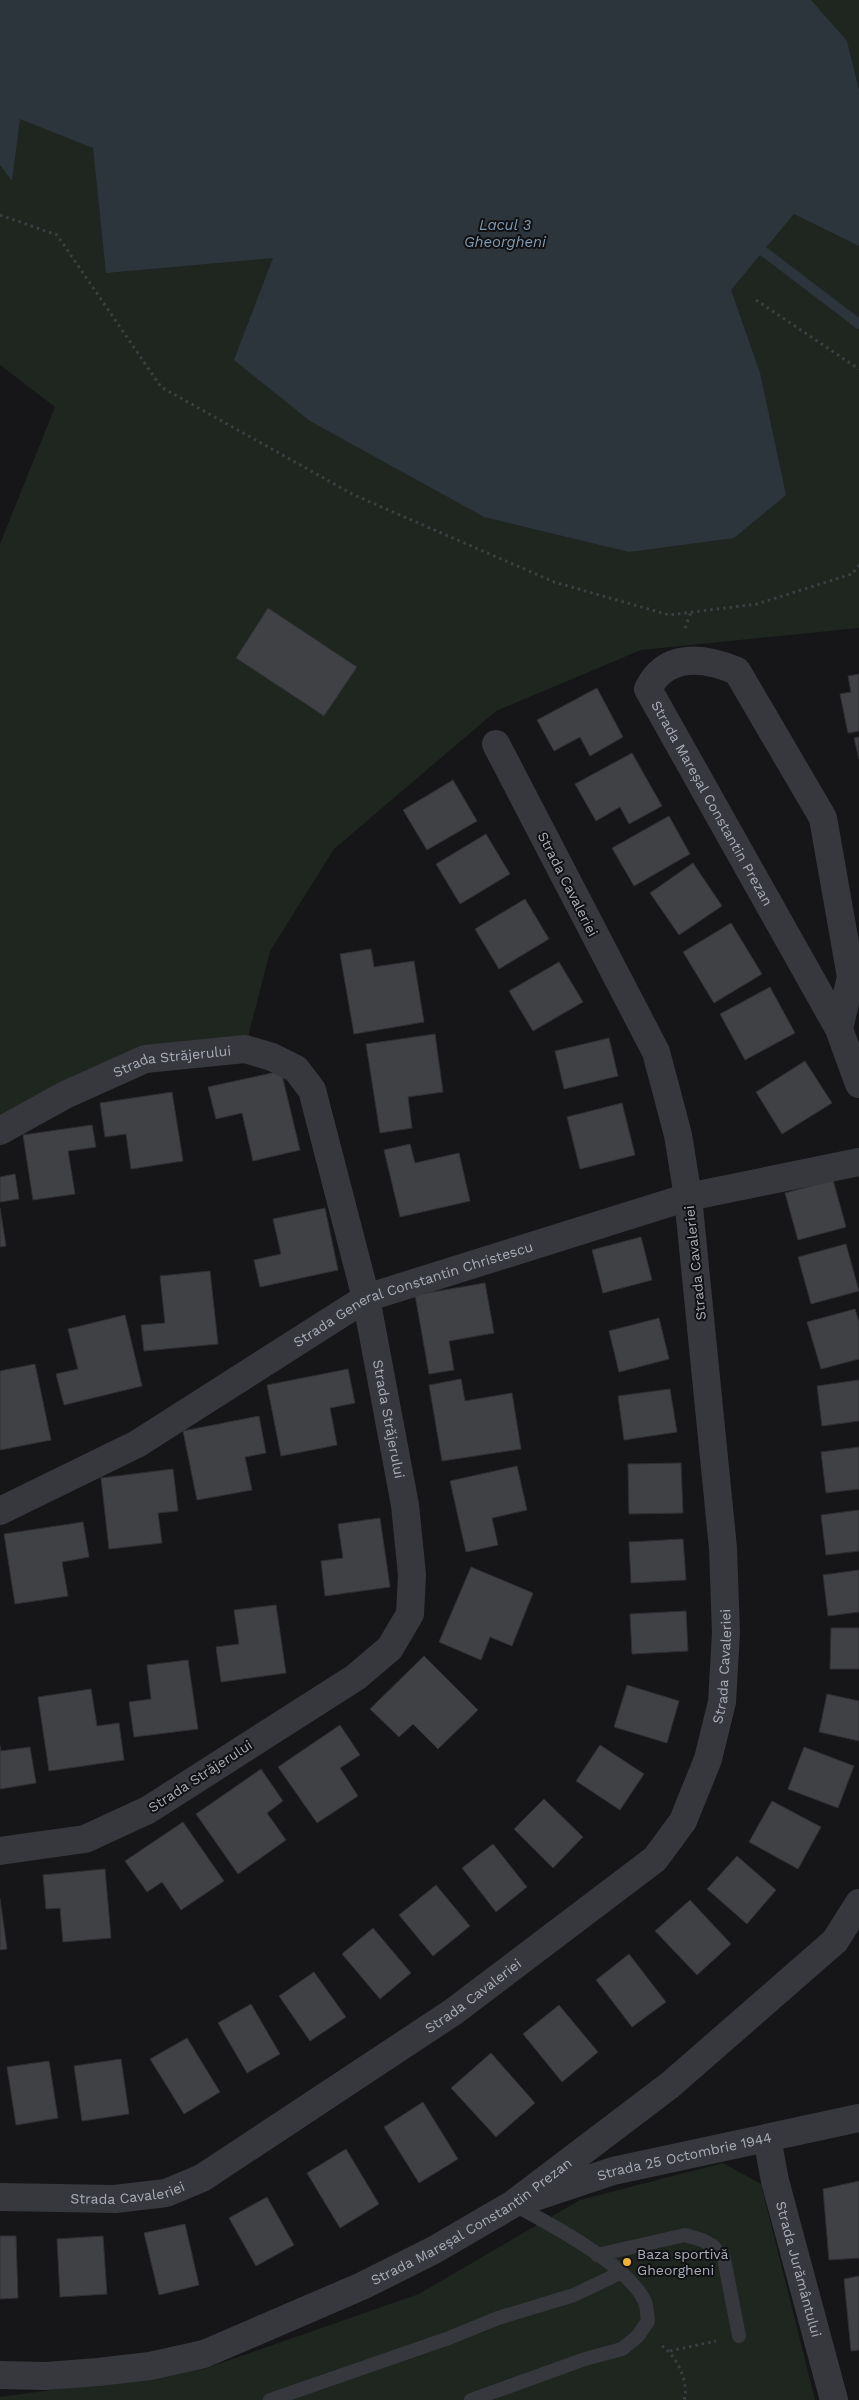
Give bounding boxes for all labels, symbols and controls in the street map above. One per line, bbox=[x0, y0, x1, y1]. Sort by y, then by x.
water label: Lacul 3 Gheorgheni bbox=[464, 216, 547, 251]
street label: Strada Mareșal Constantin Prezan bbox=[648, 698, 776, 908]
street label: Strada Cavaleriei bbox=[535, 829, 601, 939]
street label: Strada Străjerului bbox=[110, 1042, 232, 1080]
street label: Strada Cavaleriei bbox=[681, 1205, 709, 1321]
street label: Strada General Constantin Christescu bbox=[290, 1238, 535, 1350]
street label: Strada Străjerului bbox=[370, 1358, 408, 1480]
street label: Strada Cavaleriei bbox=[709, 1609, 734, 1725]
street label: Strada Străjerului bbox=[145, 1736, 255, 1816]
street label: Strada Cavaleriei bbox=[422, 1955, 524, 2036]
street label: Strada 25 Octombrie 1944 bbox=[595, 2129, 773, 2184]
street label: Strada Mareșal Constantin Prezan bbox=[368, 2154, 575, 2288]
street label: Strada Cavaleriei bbox=[70, 2178, 187, 2207]
street label: Strada Jurământului bbox=[773, 2199, 825, 2339]
place label: Baza sportivă Gheorgheni bbox=[637, 2246, 728, 2278]
marker: Baza sportivă Gheorgheni bbox=[621, 2256, 633, 2268]

